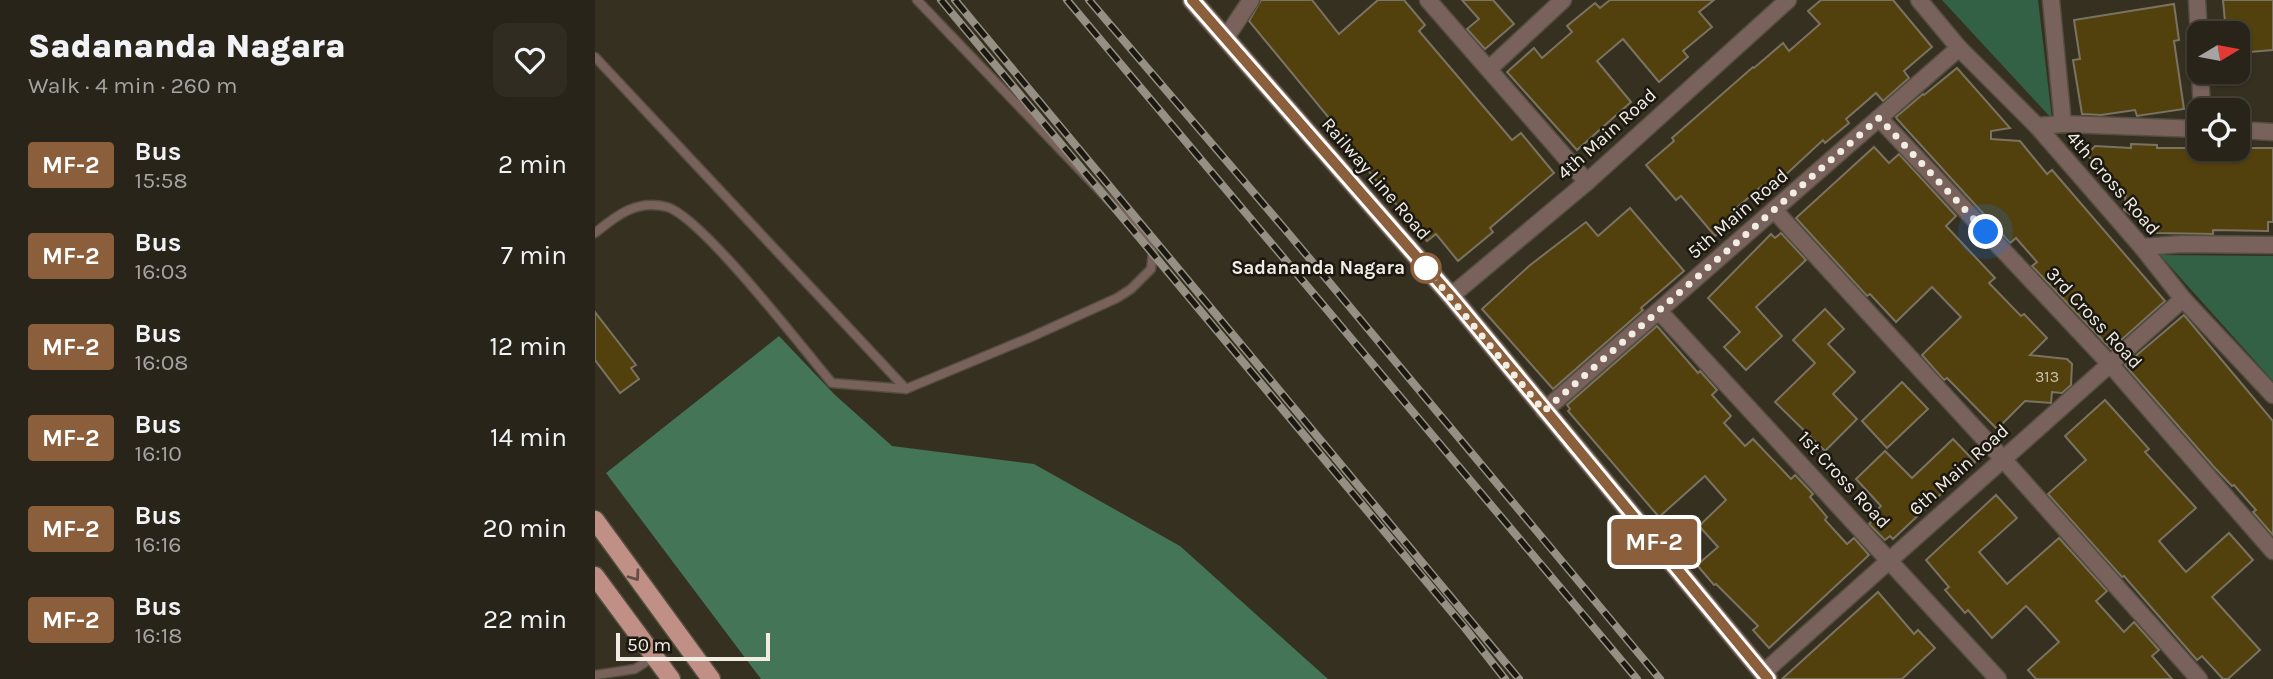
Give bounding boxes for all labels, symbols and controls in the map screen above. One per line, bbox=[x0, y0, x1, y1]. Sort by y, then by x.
north arrow bbox=[2187, 21, 2251, 84]
map controls bbox=[2187, 21, 2250, 161]
button: heart bbox=[493, 23, 567, 97]
text: Sadananda Nagara bbox=[28, 27, 346, 65]
text: Walk · 4 min · 260 m bbox=[28, 72, 238, 99]
street label: 4th Main Road bbox=[1553, 84, 1661, 184]
button: locate bbox=[2187, 98, 2250, 161]
street label: Railway Line Road bbox=[1317, 113, 1435, 245]
street label: 4th Cross Road bbox=[2062, 126, 2164, 240]
text: Bus bbox=[135, 136, 181, 167]
text: 2 min bbox=[498, 149, 567, 180]
text: MF-2 bbox=[42, 151, 100, 179]
street label: 5th Main Road bbox=[1683, 164, 1793, 264]
text: 15:58 bbox=[135, 167, 188, 194]
your location bbox=[1968, 214, 2003, 249]
text: Bus bbox=[135, 227, 181, 258]
text: 7 min bbox=[501, 240, 567, 271]
text: MF-2 bbox=[42, 242, 100, 270]
marker: Sadananda Nagara bbox=[1411, 253, 1441, 283]
place label: Sadananda Nagara bbox=[1231, 257, 1405, 279]
text: 16:03 bbox=[135, 258, 188, 285]
street label: 3rd Cross Road bbox=[2041, 263, 2147, 373]
text: Bus bbox=[135, 318, 181, 349]
text: 12 min bbox=[489, 331, 567, 362]
text: MF-2 bbox=[42, 333, 100, 361]
text: 16:08 bbox=[135, 349, 188, 376]
house number: 313 bbox=[2035, 367, 2059, 386]
text: Bus bbox=[135, 409, 181, 440]
street label: 6th Main Road bbox=[1905, 420, 2013, 520]
text: 14 min bbox=[490, 422, 567, 453]
text: MF-2 bbox=[42, 424, 100, 452]
street label: 1st Cross Road bbox=[1793, 427, 1895, 533]
text: 16:10 bbox=[135, 440, 182, 467]
text: Bus bbox=[135, 500, 181, 531]
text: 20 min bbox=[483, 513, 567, 544]
text: MF-2 bbox=[42, 515, 100, 543]
line badge: MF-2 bbox=[1605, 519, 1703, 565]
text: MF-2 bbox=[1625, 528, 1683, 556]
text: 16:16 bbox=[135, 531, 181, 558]
one-way arrow bbox=[627, 568, 639, 580]
text: Bus bbox=[135, 591, 181, 622]
text: 22 min bbox=[483, 604, 567, 635]
text: MF-2 bbox=[42, 606, 100, 634]
text: 16:18 bbox=[135, 622, 182, 649]
scale bar bbox=[616, 630, 770, 662]
text: 50 m bbox=[627, 634, 671, 656]

